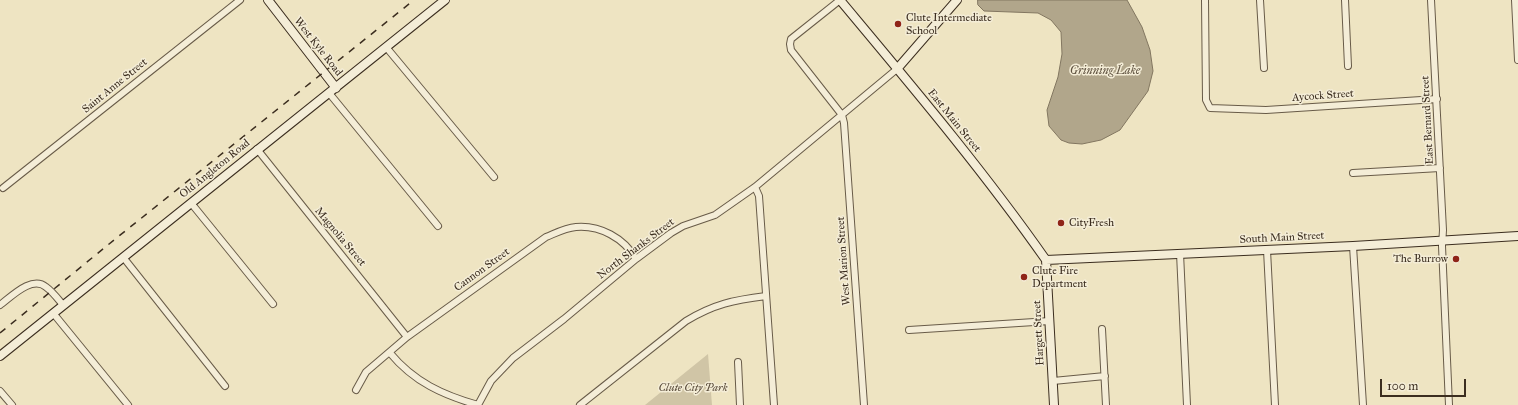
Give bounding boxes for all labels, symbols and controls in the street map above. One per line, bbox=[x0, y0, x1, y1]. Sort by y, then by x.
place label: Clute Intermediate School bbox=[906, 11, 992, 37]
street label: West Kyle Road bbox=[291, 15, 345, 79]
marker: Clute Intermediate School bbox=[893, 19, 903, 29]
street label: Saint Anne Street bbox=[80, 56, 150, 116]
water label: Grinning Lake bbox=[1070, 64, 1140, 78]
street label: East Bernard Street bbox=[1419, 75, 1437, 165]
street label: East Main Street bbox=[924, 87, 984, 155]
street label: Aycock Street bbox=[1292, 87, 1354, 105]
street label: Old Angleton Road bbox=[177, 137, 253, 201]
street label: Magnolia Street bbox=[311, 205, 369, 269]
street label: North Shanks Street bbox=[595, 216, 677, 282]
street label: West Marion Street bbox=[834, 216, 854, 306]
place label: CityFresh bbox=[1069, 216, 1114, 230]
marker: CityFresh bbox=[1056, 218, 1066, 228]
street label: South Main Street bbox=[1239, 229, 1325, 247]
street label: Cannon Street bbox=[452, 245, 512, 295]
place label: The Burrow bbox=[1393, 252, 1448, 266]
marker: The Burrow bbox=[1451, 254, 1461, 264]
place label: Clute Fire Department bbox=[1032, 264, 1087, 290]
marker: Clute Fire Department bbox=[1019, 272, 1029, 282]
street label: Hargett Street bbox=[1031, 300, 1047, 366]
scale bar bbox=[1382, 371, 1468, 397]
text: 100 m bbox=[1387, 379, 1418, 393]
park label: Clute City Park bbox=[658, 381, 728, 395]

